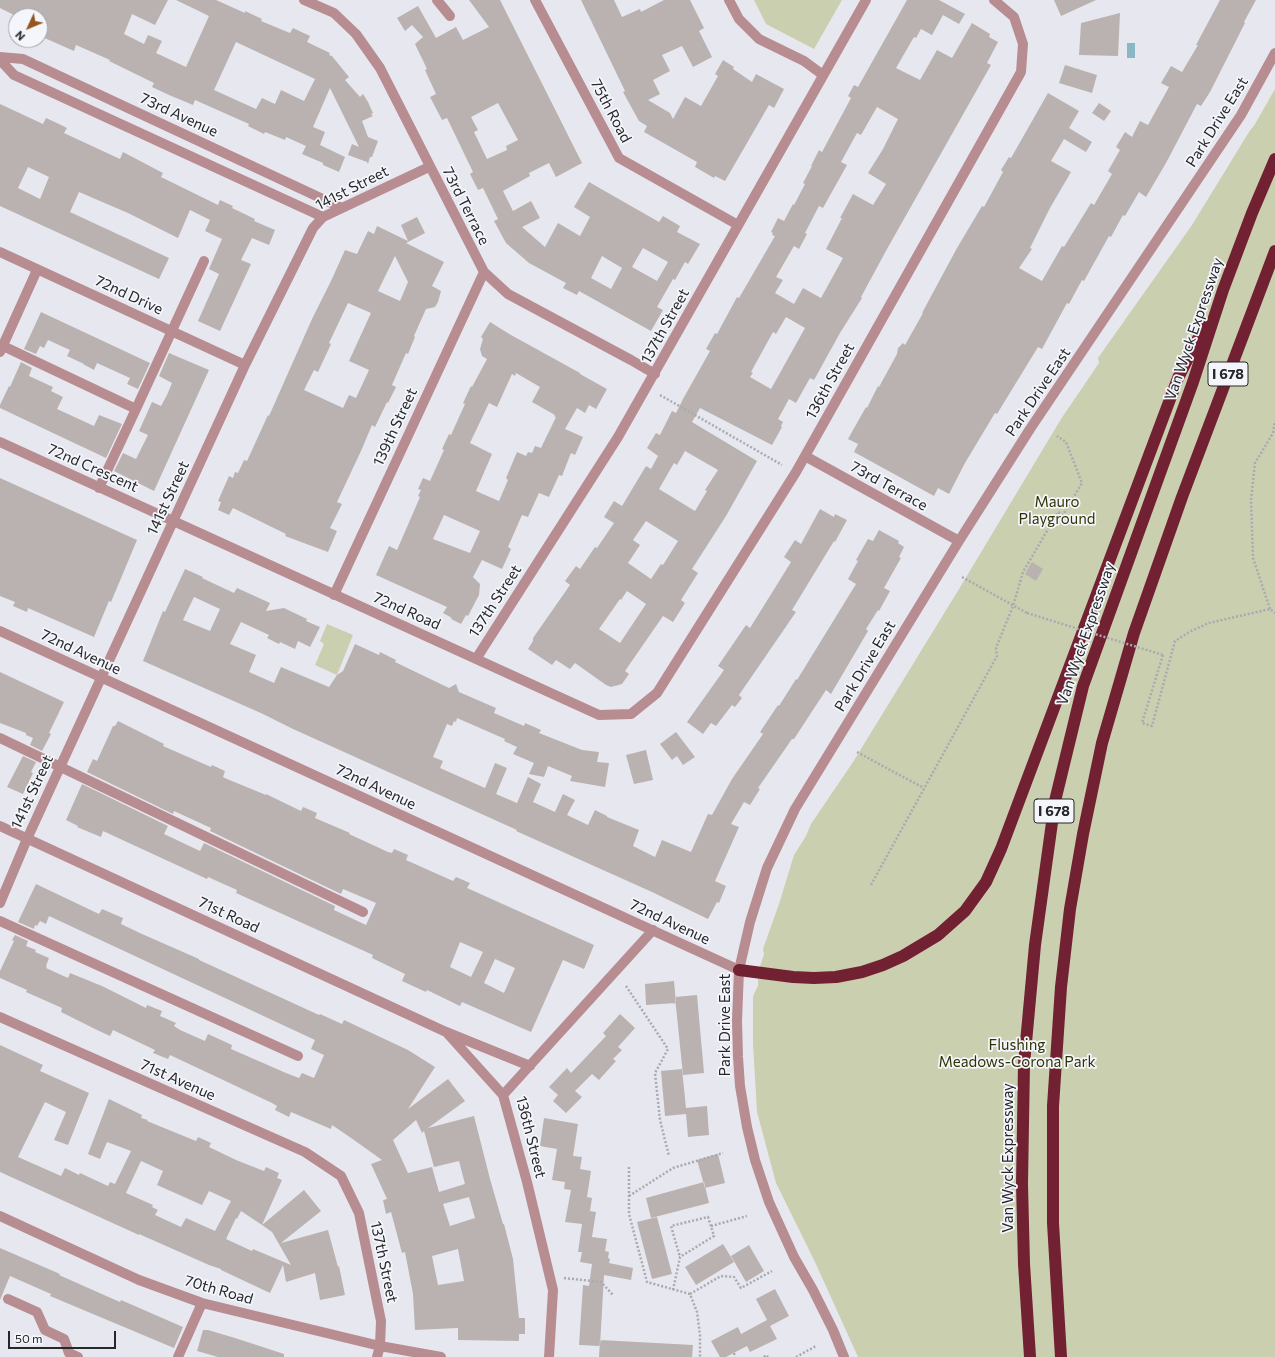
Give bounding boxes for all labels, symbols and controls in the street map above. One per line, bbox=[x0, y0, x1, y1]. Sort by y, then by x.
north arrow bbox=[8, 8, 48, 48]
text: N bbox=[12, 29, 27, 43]
street label: Park Drive East bbox=[1182, 74, 1252, 170]
street label: 75th Road bbox=[587, 76, 635, 146]
street label: 73rd Avenue bbox=[137, 89, 221, 141]
street label: 141st Street bbox=[312, 162, 392, 214]
street label: 73rd Terrace bbox=[439, 164, 493, 248]
street label: Van Wyck Expressway bbox=[1161, 255, 1227, 403]
street label: 72nd Drive bbox=[92, 272, 166, 318]
street label: 137th Street bbox=[637, 285, 693, 367]
street label: 136th Street bbox=[802, 340, 858, 422]
street label: Park Drive East bbox=[1002, 344, 1074, 440]
road number: I 678 bbox=[1208, 362, 1248, 386]
street label: 139th Street bbox=[369, 385, 421, 469]
street label: 72nd Crescent bbox=[45, 440, 141, 496]
street label: 73rd Terrace bbox=[847, 457, 931, 515]
street label: 141st Street bbox=[143, 458, 193, 538]
park label: Mauro Playground bbox=[1019, 493, 1095, 528]
street label: Van Wyck Expressway bbox=[1053, 560, 1119, 708]
street label: 137th Street bbox=[465, 561, 525, 641]
street label: 72nd Road bbox=[371, 588, 443, 634]
street label: Park Drive East bbox=[831, 617, 899, 715]
street label: 72nd Avenue bbox=[38, 626, 124, 678]
street label: 141st Street bbox=[7, 752, 57, 832]
street label: 72nd Avenue bbox=[333, 761, 419, 813]
road number: I 678 bbox=[1034, 799, 1074, 823]
street label: 71st Road bbox=[196, 893, 262, 937]
street label: 72nd Avenue bbox=[627, 896, 713, 948]
street label: Park Drive East bbox=[716, 973, 734, 1077]
park label: Flushing Meadows-Corona Park bbox=[938, 1036, 1096, 1071]
street label: 71st Avenue bbox=[138, 1055, 218, 1105]
street label: Van Wyck Expressway bbox=[999, 1083, 1017, 1233]
street label: 136th Street bbox=[512, 1094, 550, 1180]
street label: 137th Street bbox=[367, 1220, 401, 1304]
street label: 70th Road bbox=[183, 1272, 255, 1308]
scale bar bbox=[10, 1323, 118, 1349]
text: 50 m bbox=[15, 1331, 43, 1345]

